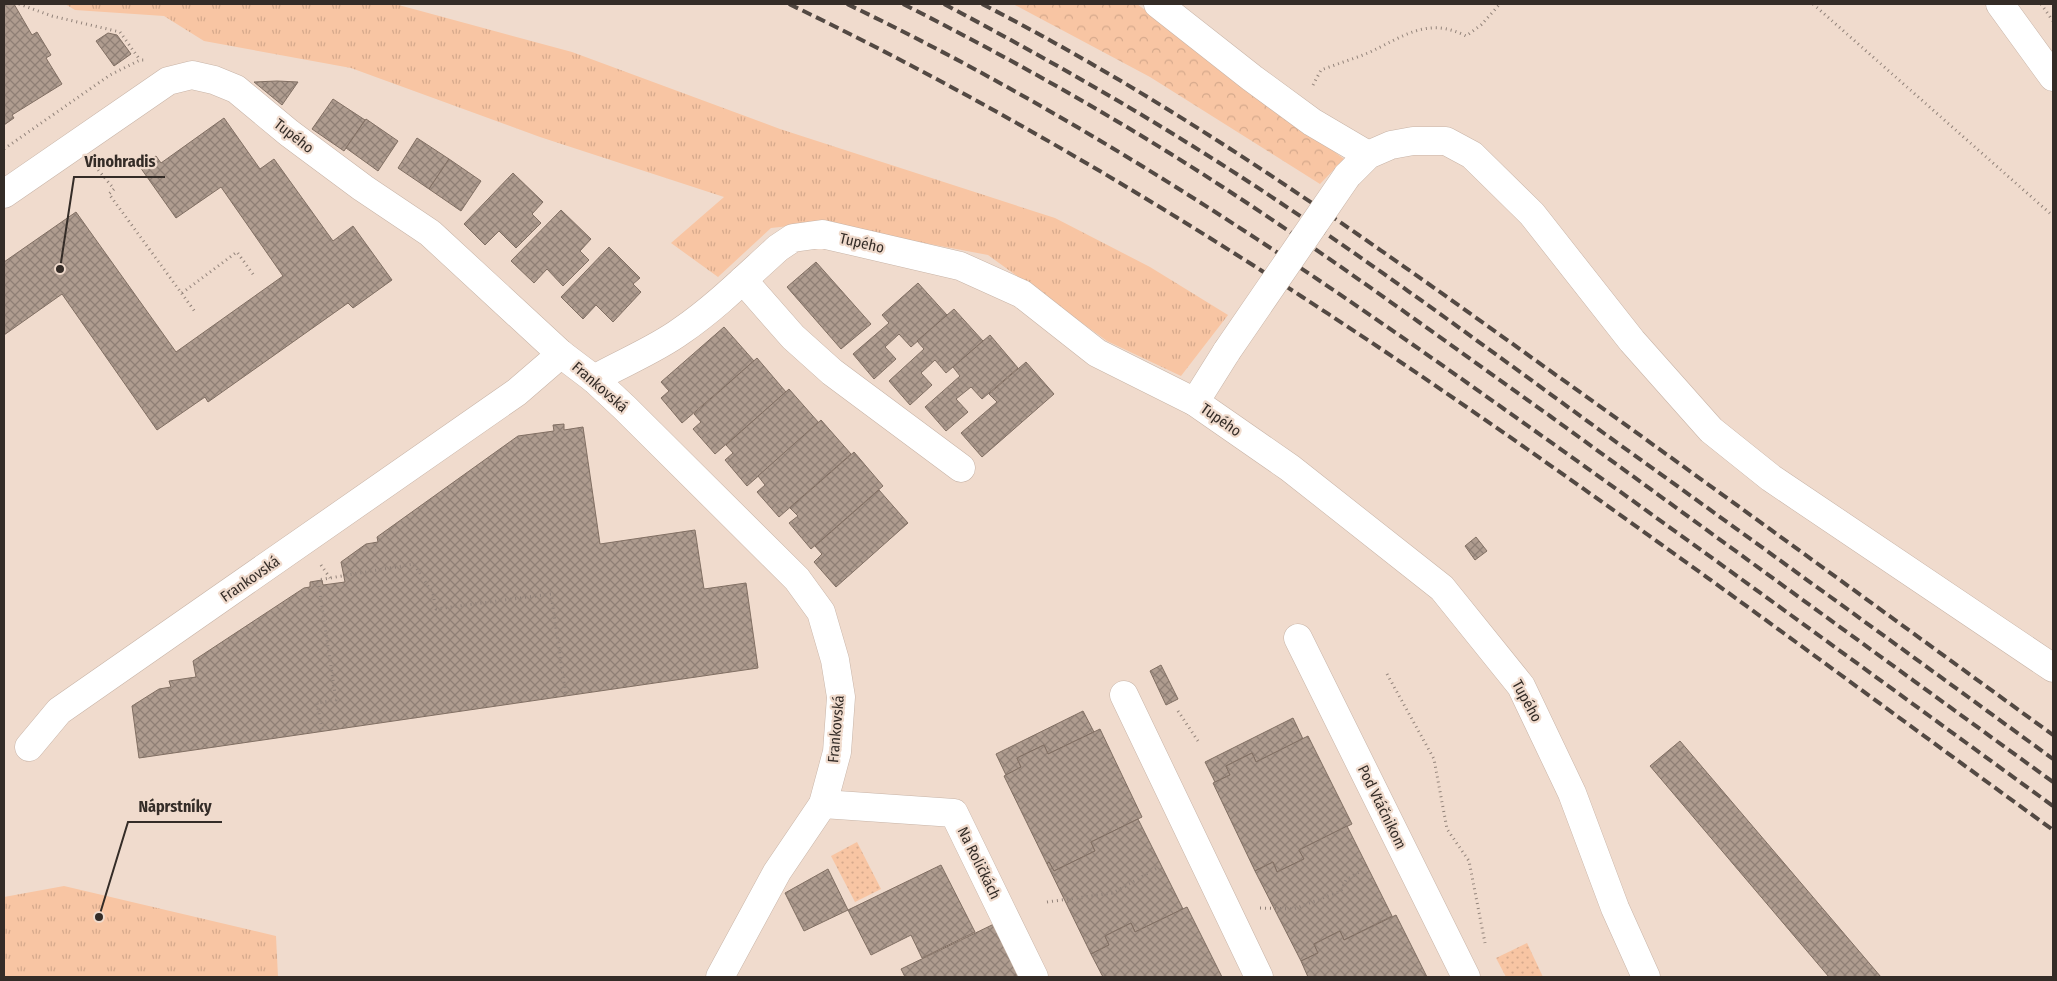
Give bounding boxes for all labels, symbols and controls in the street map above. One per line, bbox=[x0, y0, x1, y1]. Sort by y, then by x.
street label: Tupého bbox=[271, 115, 317, 157]
callout: Vinohradis bbox=[74, 146, 165, 177]
text: Vinohradis bbox=[83, 152, 156, 171]
street label: Tupého bbox=[838, 229, 886, 257]
street label: Frankovská bbox=[568, 358, 632, 416]
street label: Tupého bbox=[1197, 400, 1245, 440]
street label: Frankovská bbox=[217, 552, 283, 606]
street label: Tupého bbox=[1508, 677, 1546, 725]
street label: Frankovská bbox=[824, 694, 848, 764]
street label: Pod Vtáčnikom bbox=[1354, 762, 1410, 852]
callout: Náprstníky bbox=[128, 791, 222, 822]
text: Náprstníky bbox=[138, 797, 212, 816]
street label: Na Roličkách bbox=[954, 824, 1004, 902]

